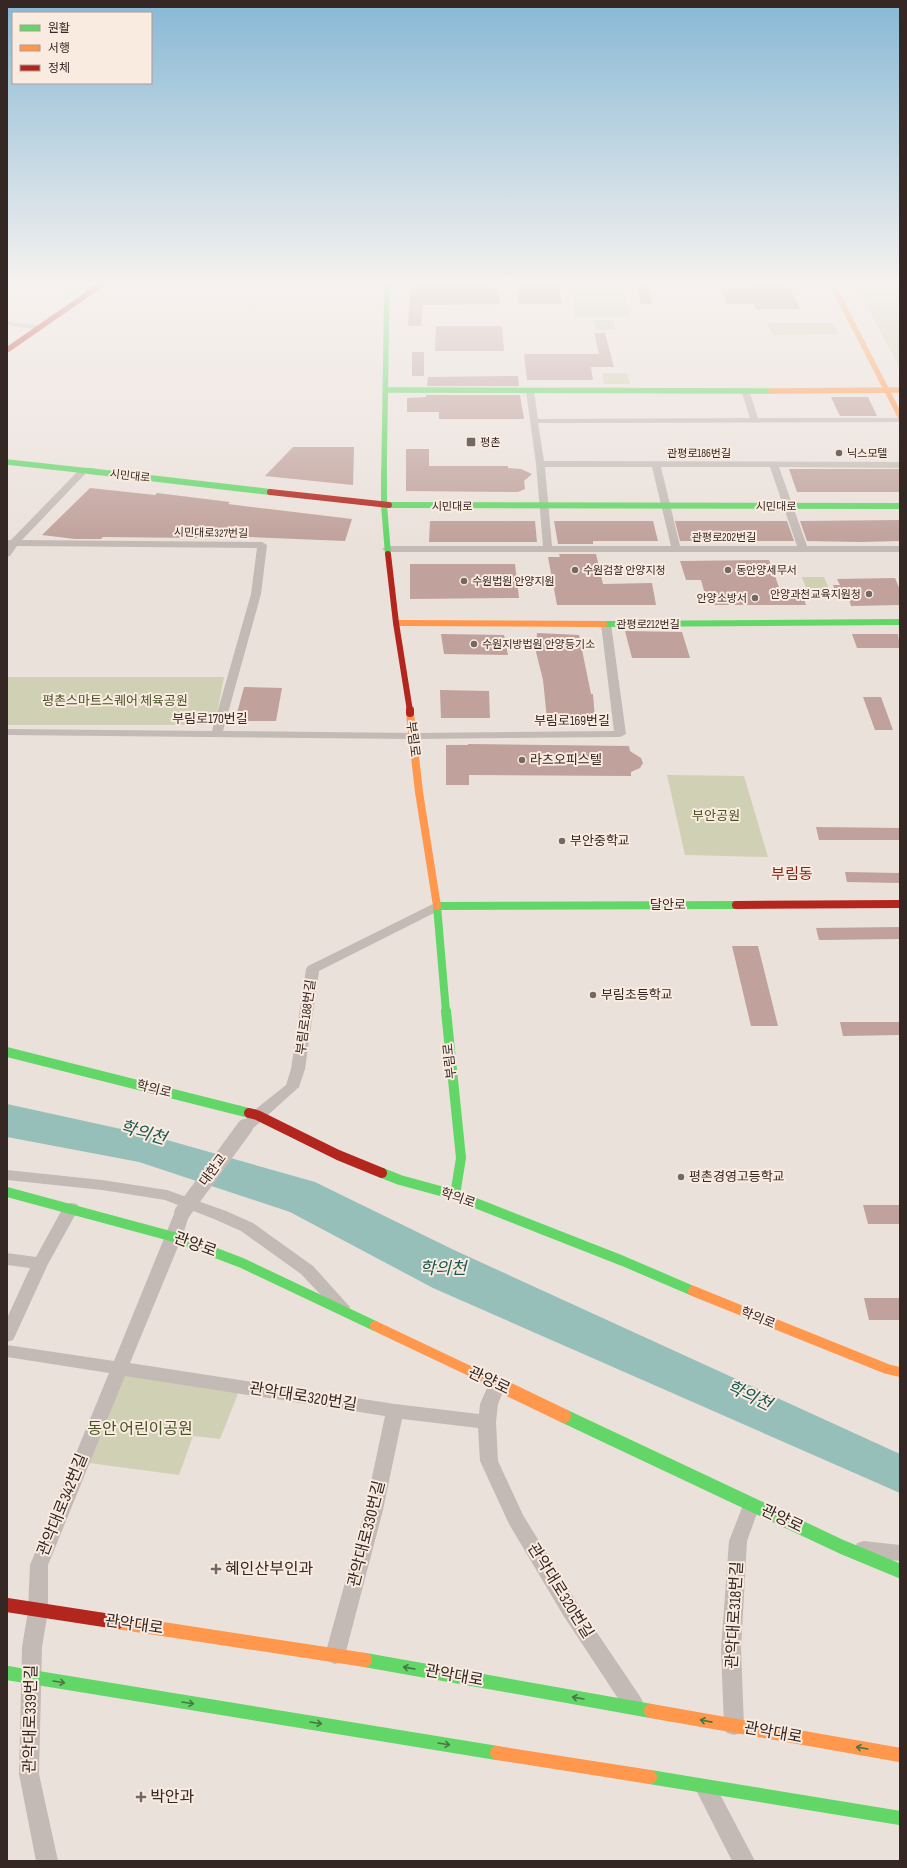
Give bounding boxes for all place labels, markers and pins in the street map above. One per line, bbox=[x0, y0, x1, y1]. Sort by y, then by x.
marker: 평촌 bbox=[465, 436, 477, 448]
place label: 평촌 bbox=[480, 436, 500, 449]
place label: 닉스모텔 bbox=[847, 447, 887, 460]
marker: 닉스모텔 bbox=[834, 448, 844, 458]
place label: 수원검찰 안양지청 bbox=[583, 564, 666, 577]
place label: 동안양세무서 bbox=[736, 564, 797, 577]
marker: 수원검찰 안양지청 bbox=[570, 565, 580, 575]
marker: 동안양세무서 bbox=[723, 565, 733, 575]
place label: 수원법원 안양지원 bbox=[472, 575, 555, 588]
marker: 수원법원 안양지원 bbox=[459, 576, 469, 586]
place label: 안양과천교육지원청 bbox=[770, 588, 861, 601]
marker: 안양과천교육지원청 bbox=[864, 589, 874, 599]
place label: 안양소방서 bbox=[696, 592, 747, 605]
marker: 안양소방서 bbox=[750, 593, 760, 603]
place label: 수원지방법원 안양등기소 bbox=[482, 638, 595, 651]
marker: 수원지방법원 안양등기소 bbox=[469, 639, 479, 649]
place label: 라츠오피스텔 bbox=[530, 752, 602, 768]
marker: 라츠오피스텔 bbox=[517, 755, 527, 765]
place label: 부안중학교 bbox=[570, 833, 630, 849]
marker: 부안중학교 bbox=[557, 836, 567, 846]
place label: 부림초등학교 bbox=[601, 987, 673, 1003]
marker: 부림초등학교 bbox=[588, 990, 598, 1000]
place label: 평촌경영고등학교 bbox=[689, 1169, 785, 1185]
marker: 평촌경영고등학교 bbox=[676, 1172, 686, 1182]
place label: 혜인산부인과 bbox=[225, 1560, 314, 1579]
marker: 혜인산부인과 bbox=[210, 1563, 222, 1575]
place label: 박안과 bbox=[150, 1788, 194, 1807]
marker: 박안과 bbox=[135, 1791, 147, 1803]

